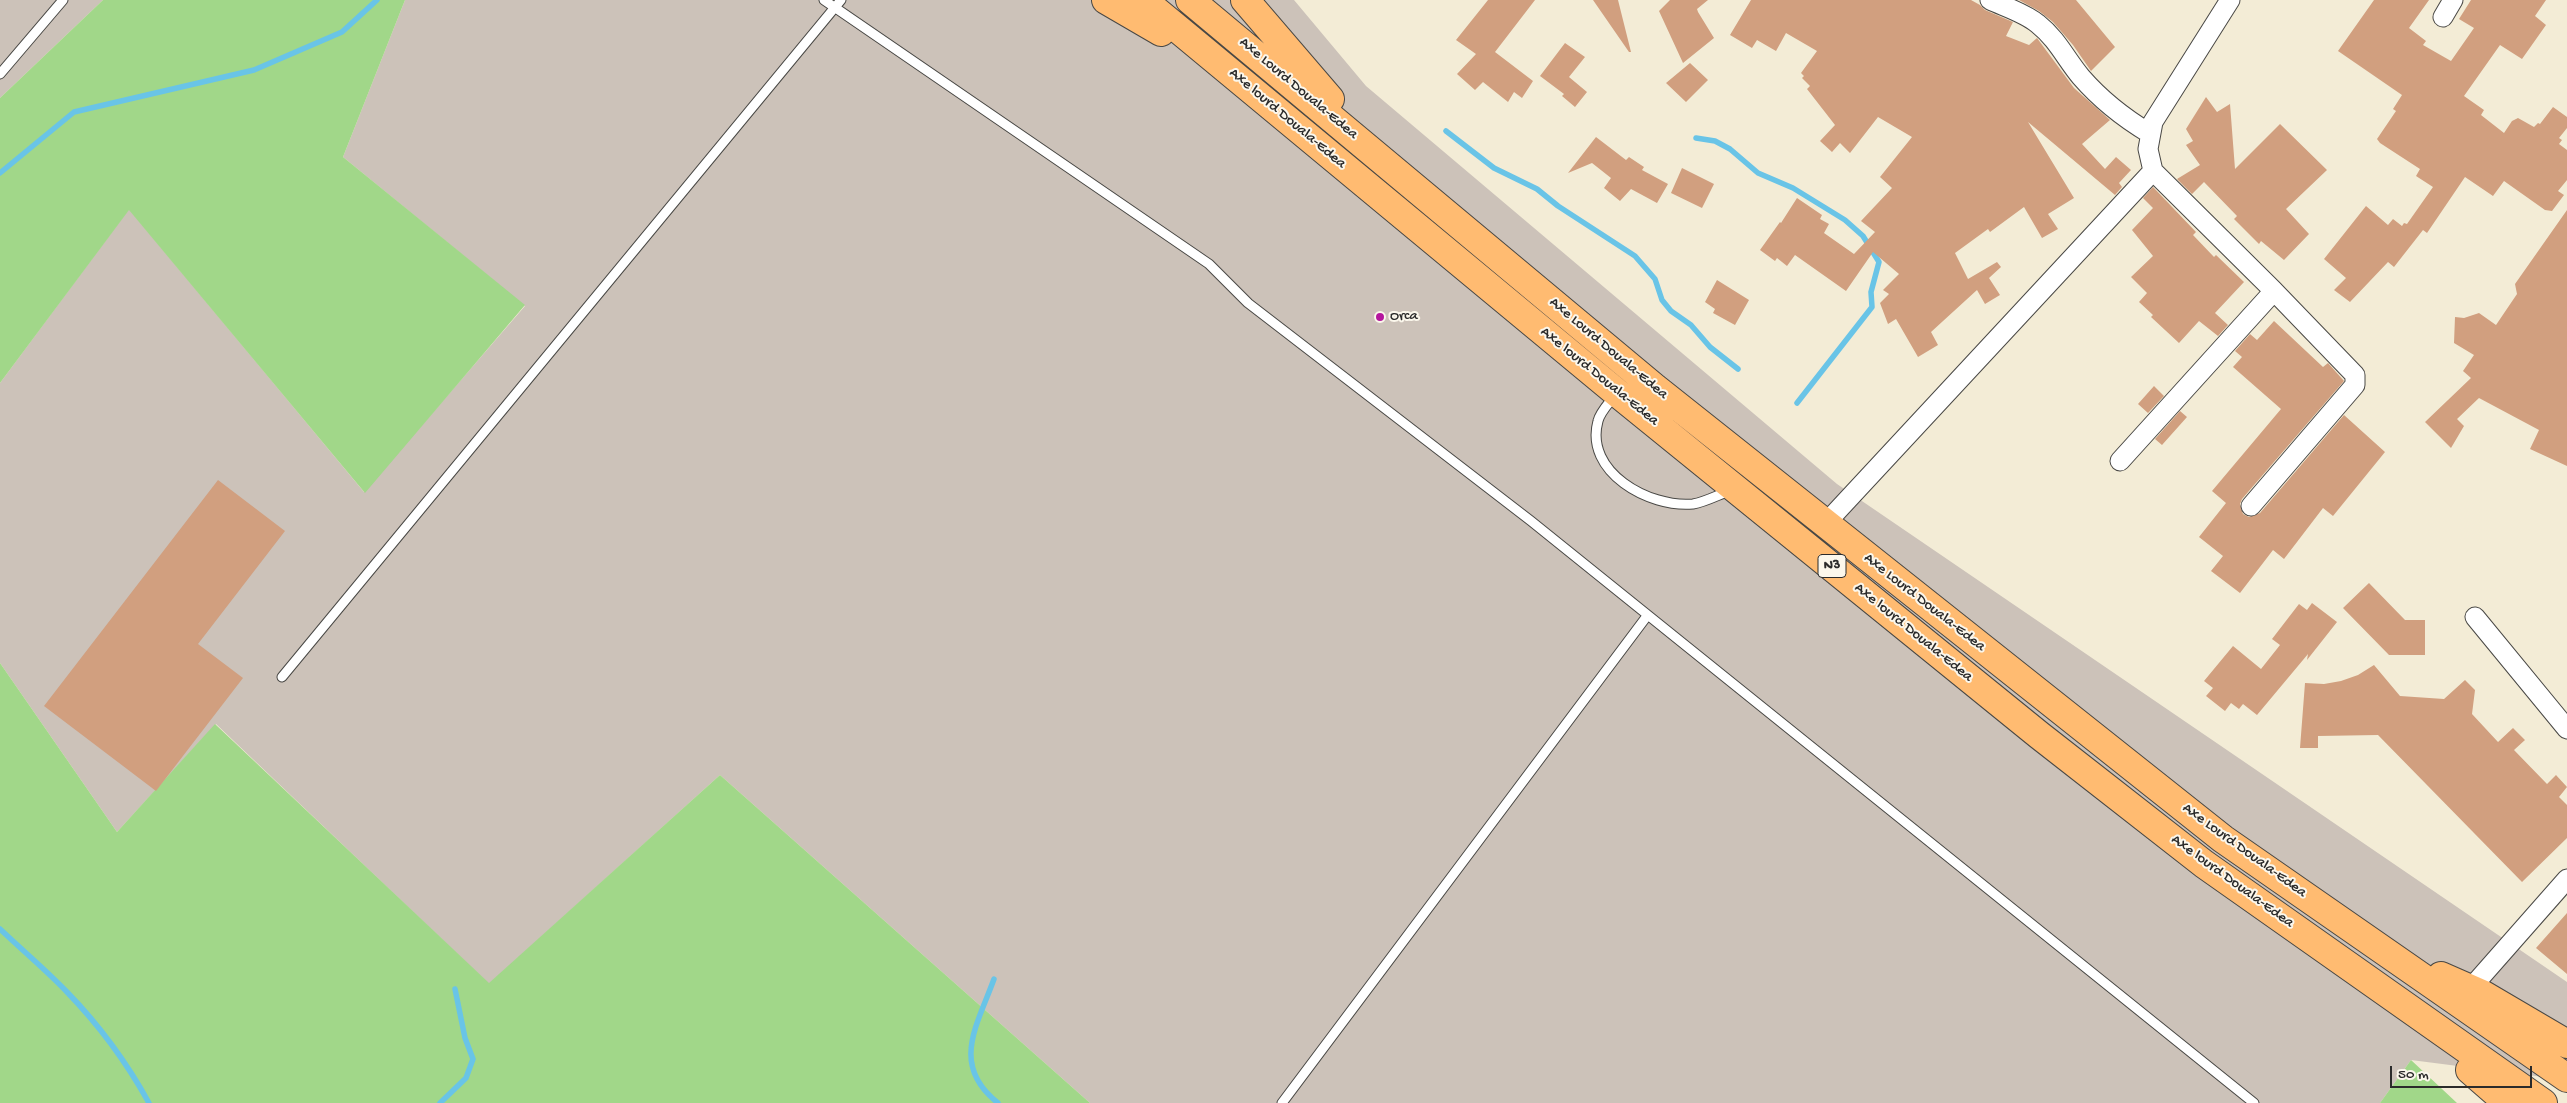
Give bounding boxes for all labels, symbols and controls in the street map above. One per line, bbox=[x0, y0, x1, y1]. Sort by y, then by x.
street label: Axe Lourd Douala-Edea bbox=[1235, 34, 1361, 144]
street label: Axe lourd Douala-Edea bbox=[1225, 65, 1349, 173]
street label: Axe Lourd Douala-Edea bbox=[1545, 294, 1671, 404]
place label: Orca bbox=[1390, 308, 1418, 326]
marker: Orca bbox=[1374, 311, 1386, 323]
street label: Axe lourd Douala-Edea bbox=[1536, 324, 1662, 430]
street label: Axe Lourd Douala-Edea bbox=[1860, 550, 1988, 656]
road number: N3 bbox=[1818, 554, 1846, 578]
street label: Axe lourd Douala-Edea bbox=[1850, 580, 1976, 686]
street label: Axe Lourd Douala-Edea bbox=[2178, 800, 2310, 902]
street label: Axe lourd Douala-Edea bbox=[2167, 831, 2297, 933]
scale bar bbox=[2392, 1056, 2534, 1088]
text: 50 m bbox=[2398, 1066, 2429, 1084]

